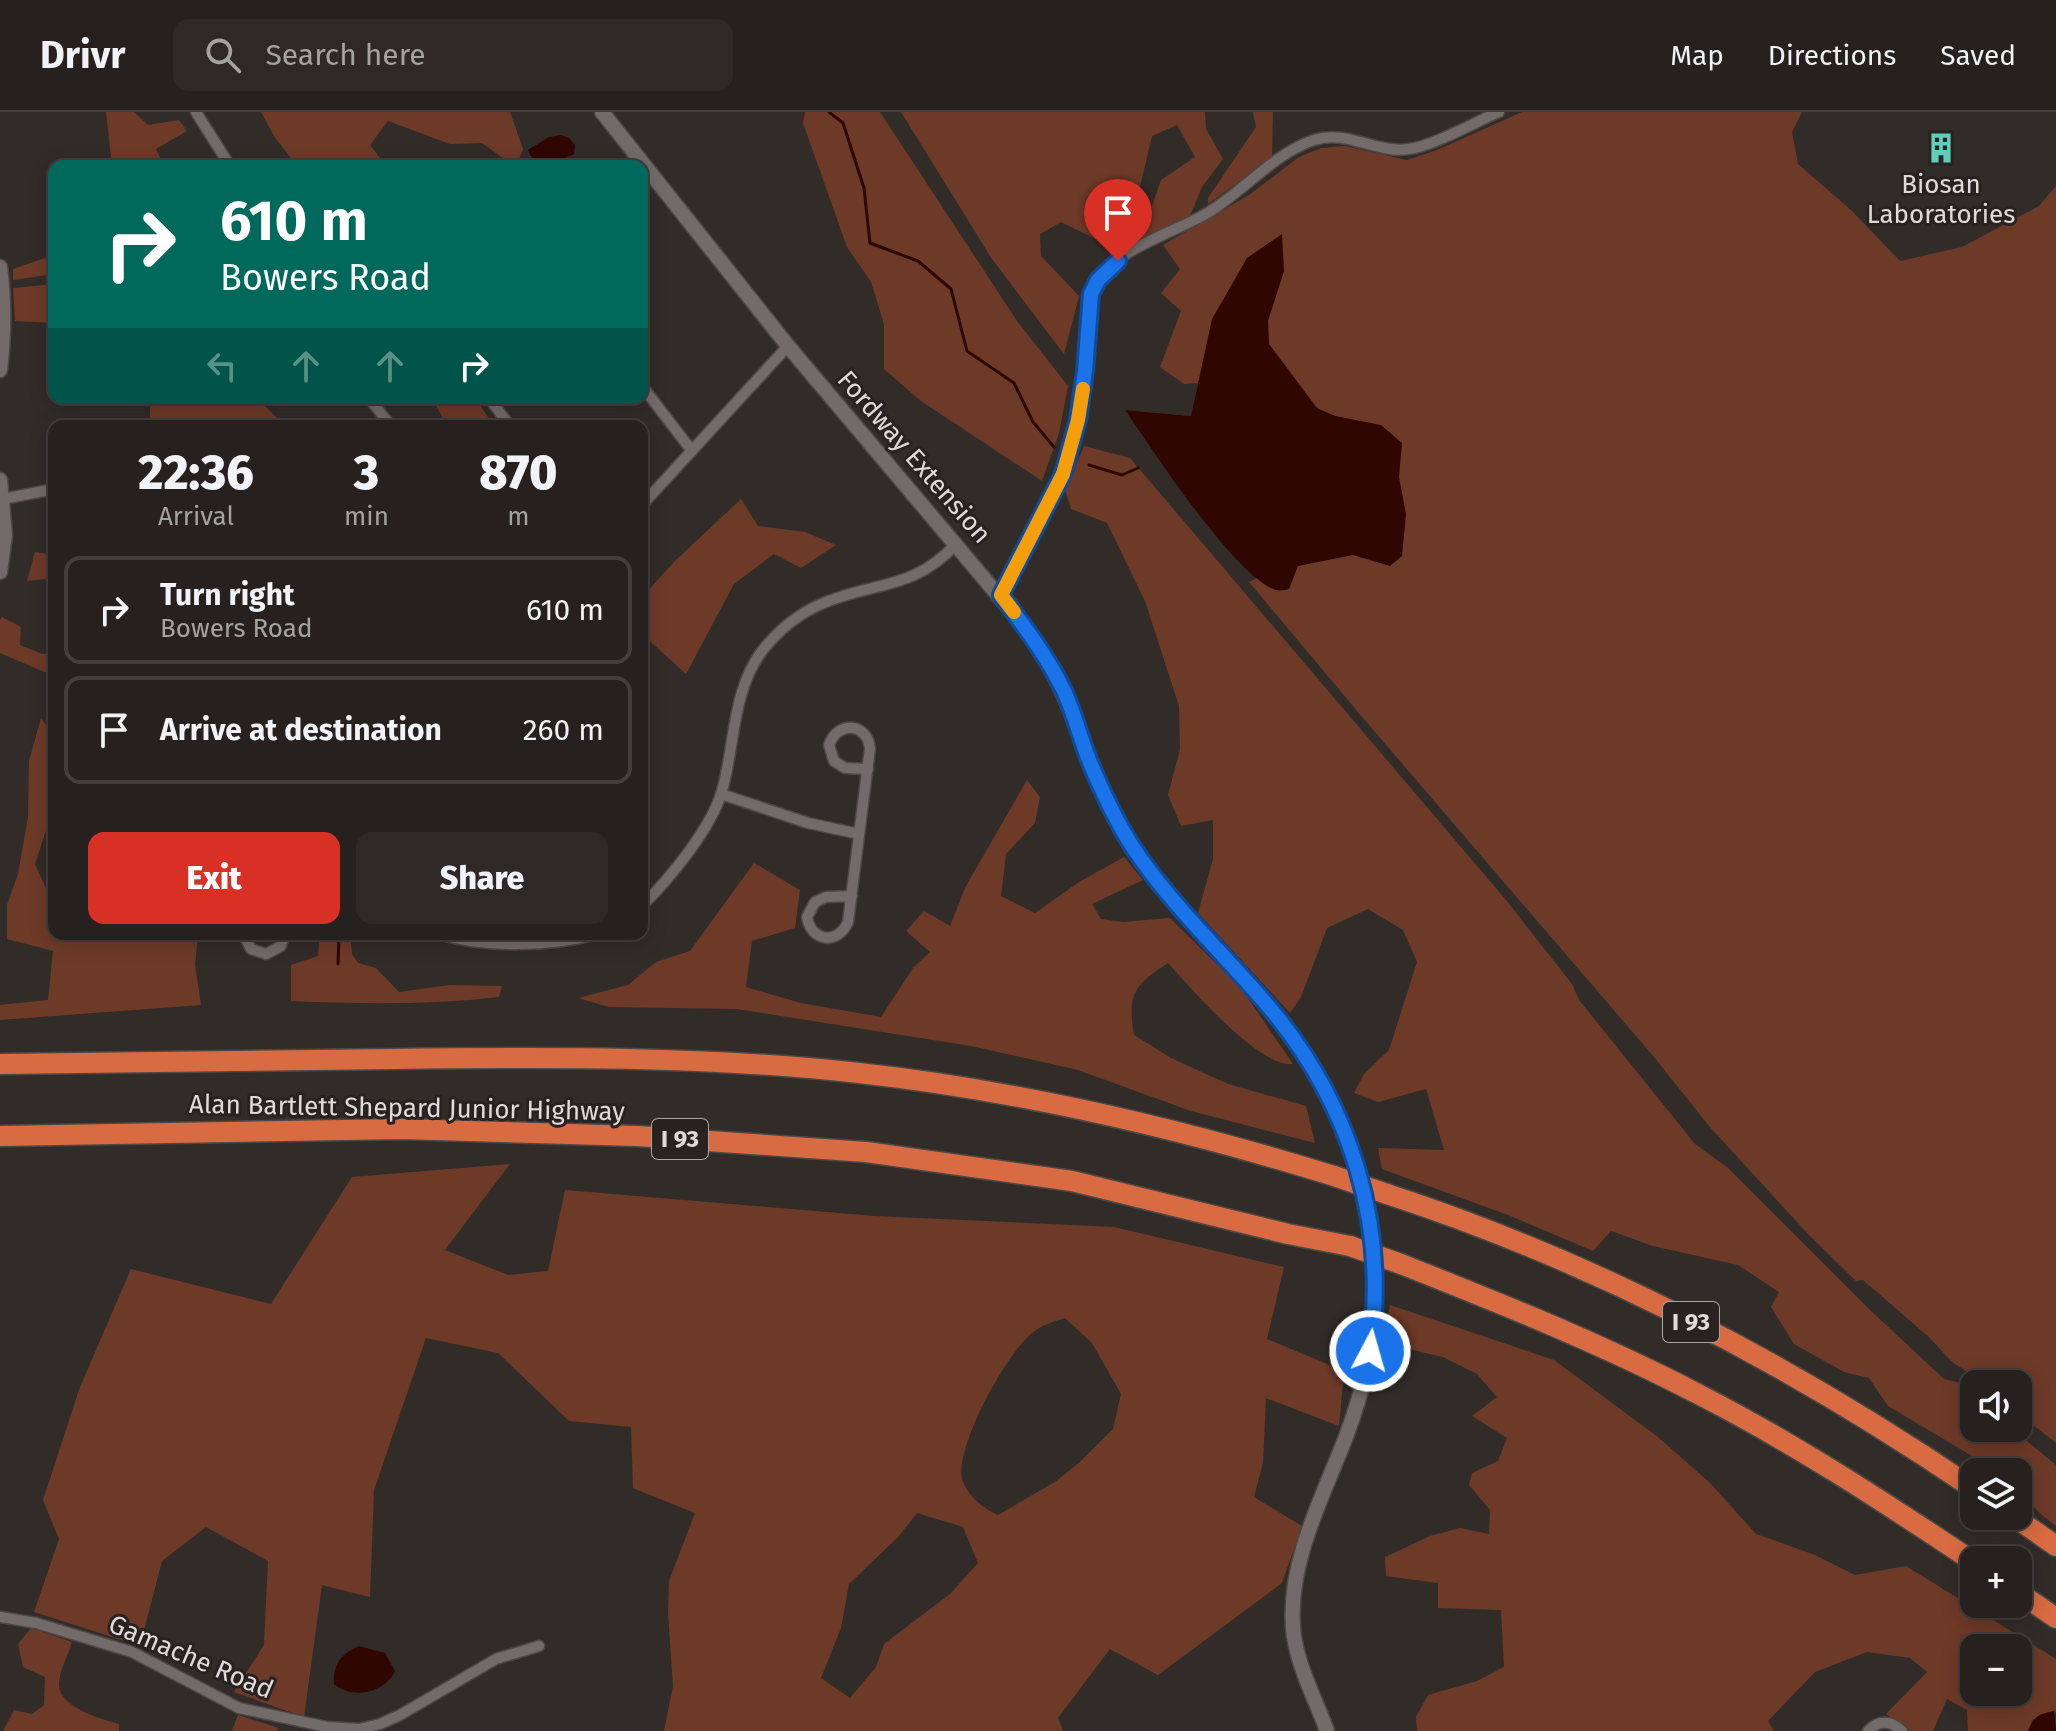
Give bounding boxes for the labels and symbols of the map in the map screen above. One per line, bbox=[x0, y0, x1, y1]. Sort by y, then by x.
building icon: Biosan Laboratories bbox=[1924, 131, 1958, 165]
place label: Biosan Laboratories bbox=[1867, 169, 2015, 230]
pin bbox=[1084, 179, 1152, 261]
street label: Fordway Extension bbox=[831, 364, 997, 550]
street label: Alan Bartlett Shepard Junior Highway bbox=[189, 1089, 625, 1127]
road number: I 93 bbox=[652, 1119, 708, 1159]
road number: I 93 bbox=[1663, 1302, 1719, 1342]
position arrow bbox=[1328, 1309, 1412, 1393]
street label: Gamache Road bbox=[104, 1608, 278, 1706]

